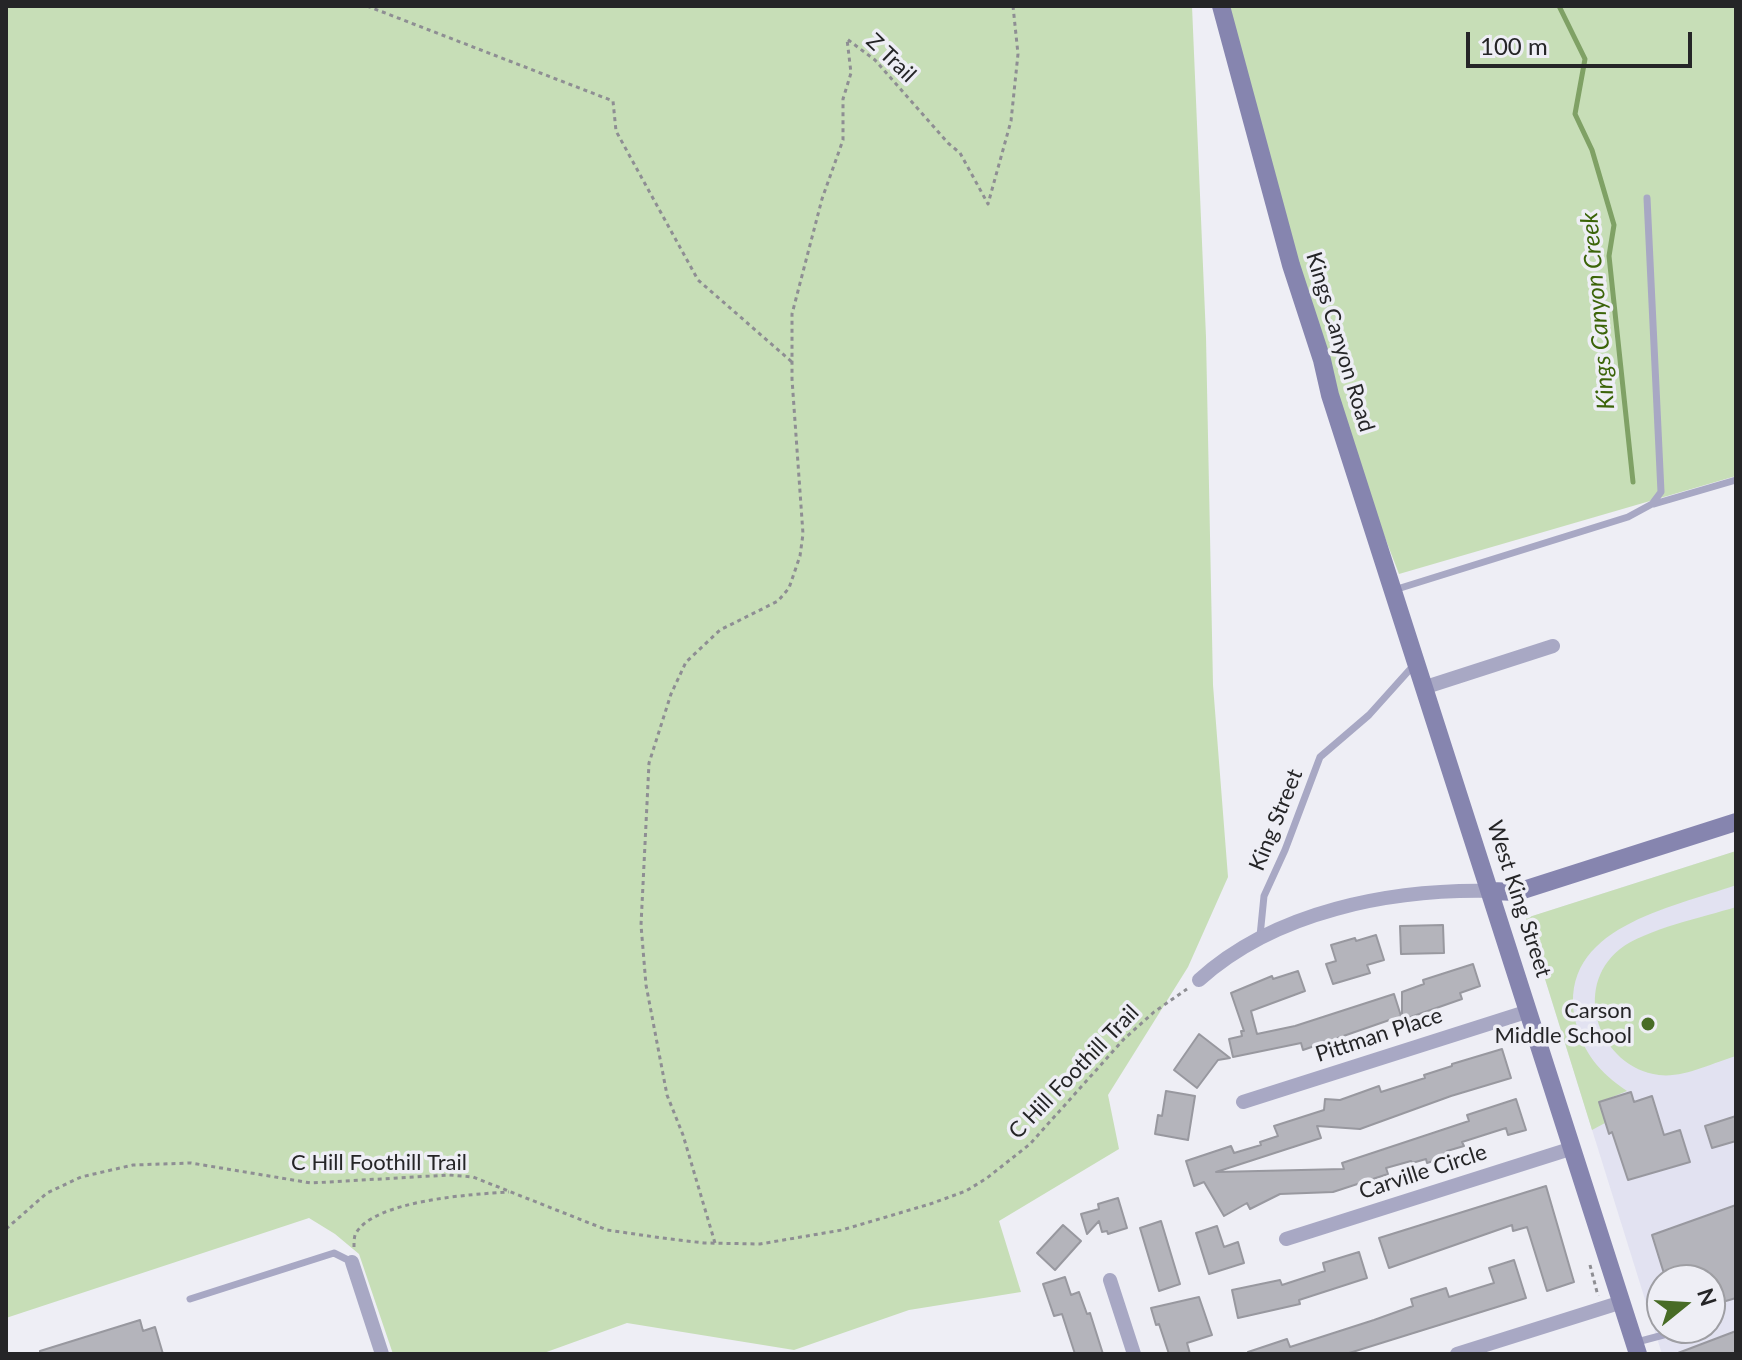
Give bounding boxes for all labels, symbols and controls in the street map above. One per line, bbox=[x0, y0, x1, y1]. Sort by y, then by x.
scale bar bbox=[1470, 16, 1696, 66]
street label: Z Trail bbox=[861, 28, 921, 88]
text: 100 m bbox=[1480, 31, 1548, 60]
water label: Kings Canyon Creek bbox=[1575, 211, 1621, 411]
street label: Kings Canyon Road bbox=[1300, 249, 1380, 435]
street label: King Street bbox=[1244, 765, 1308, 875]
street label: West King Street bbox=[1481, 817, 1557, 981]
place label: Carson Middle School bbox=[1495, 998, 1632, 1050]
street label: C Hill Foothill Trail bbox=[1003, 1000, 1145, 1144]
street label: Pittman Place bbox=[1312, 1002, 1446, 1068]
marker: Carson Middle School bbox=[1639, 1015, 1657, 1033]
street label: Carville Circle bbox=[1356, 1139, 1490, 1205]
street label: C Hill Foothill Trail bbox=[291, 1150, 467, 1176]
north arrow bbox=[1646, 1264, 1726, 1344]
text: N bbox=[1692, 1285, 1723, 1309]

